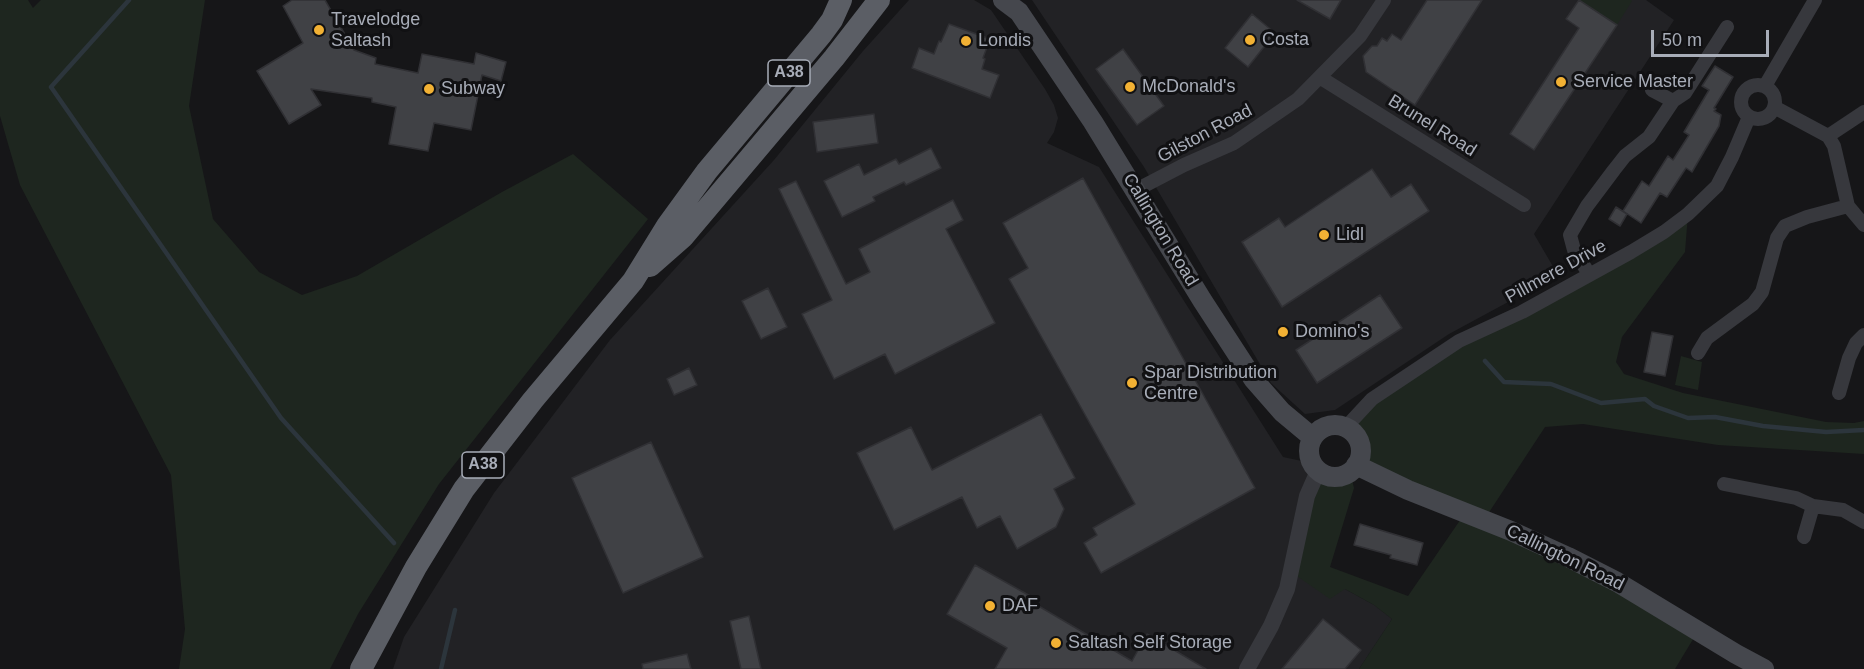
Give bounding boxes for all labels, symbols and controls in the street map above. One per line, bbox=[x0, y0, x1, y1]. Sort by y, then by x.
place label: Travelodge Saltash bbox=[331, 9, 420, 52]
scale bar bbox=[1654, 18, 1772, 56]
marker: Travelodge Saltash bbox=[312, 23, 326, 37]
place label: Costa bbox=[1262, 29, 1309, 51]
place label: Londis bbox=[978, 30, 1031, 52]
text: 50 m bbox=[1662, 30, 1702, 50]
marker: Costa bbox=[1243, 33, 1257, 47]
marker: Londis bbox=[959, 34, 973, 48]
road number: A38 bbox=[768, 60, 810, 86]
place label: Service Master bbox=[1573, 71, 1693, 93]
marker: Service Master bbox=[1554, 75, 1568, 89]
place label: McDonald's bbox=[1142, 76, 1235, 98]
place label: Subway bbox=[441, 78, 505, 100]
marker: McDonald's bbox=[1123, 80, 1137, 94]
marker: Subway bbox=[422, 82, 436, 96]
street label: Brunel Road bbox=[1384, 90, 1480, 162]
street label: Gilston Road bbox=[1154, 100, 1256, 168]
street label: Callington Road bbox=[1118, 170, 1202, 290]
place label: Lidl bbox=[1336, 224, 1364, 246]
marker: Lidl bbox=[1317, 228, 1331, 242]
street label: Pillmere Drive bbox=[1502, 235, 1610, 309]
place label: Domino's bbox=[1295, 321, 1369, 343]
marker: Domino's bbox=[1276, 325, 1290, 339]
place label: Spar Distribution Centre bbox=[1144, 362, 1277, 404]
marker: Spar Distribution Centre bbox=[1125, 376, 1139, 390]
road number: A38 bbox=[462, 452, 504, 478]
street label: Callington Road bbox=[1503, 520, 1627, 596]
place label: DAF bbox=[1002, 595, 1038, 617]
marker: DAF bbox=[983, 599, 997, 613]
place label: Saltash Self Storage bbox=[1068, 632, 1232, 654]
marker: Saltash Self Storage bbox=[1049, 636, 1063, 650]

